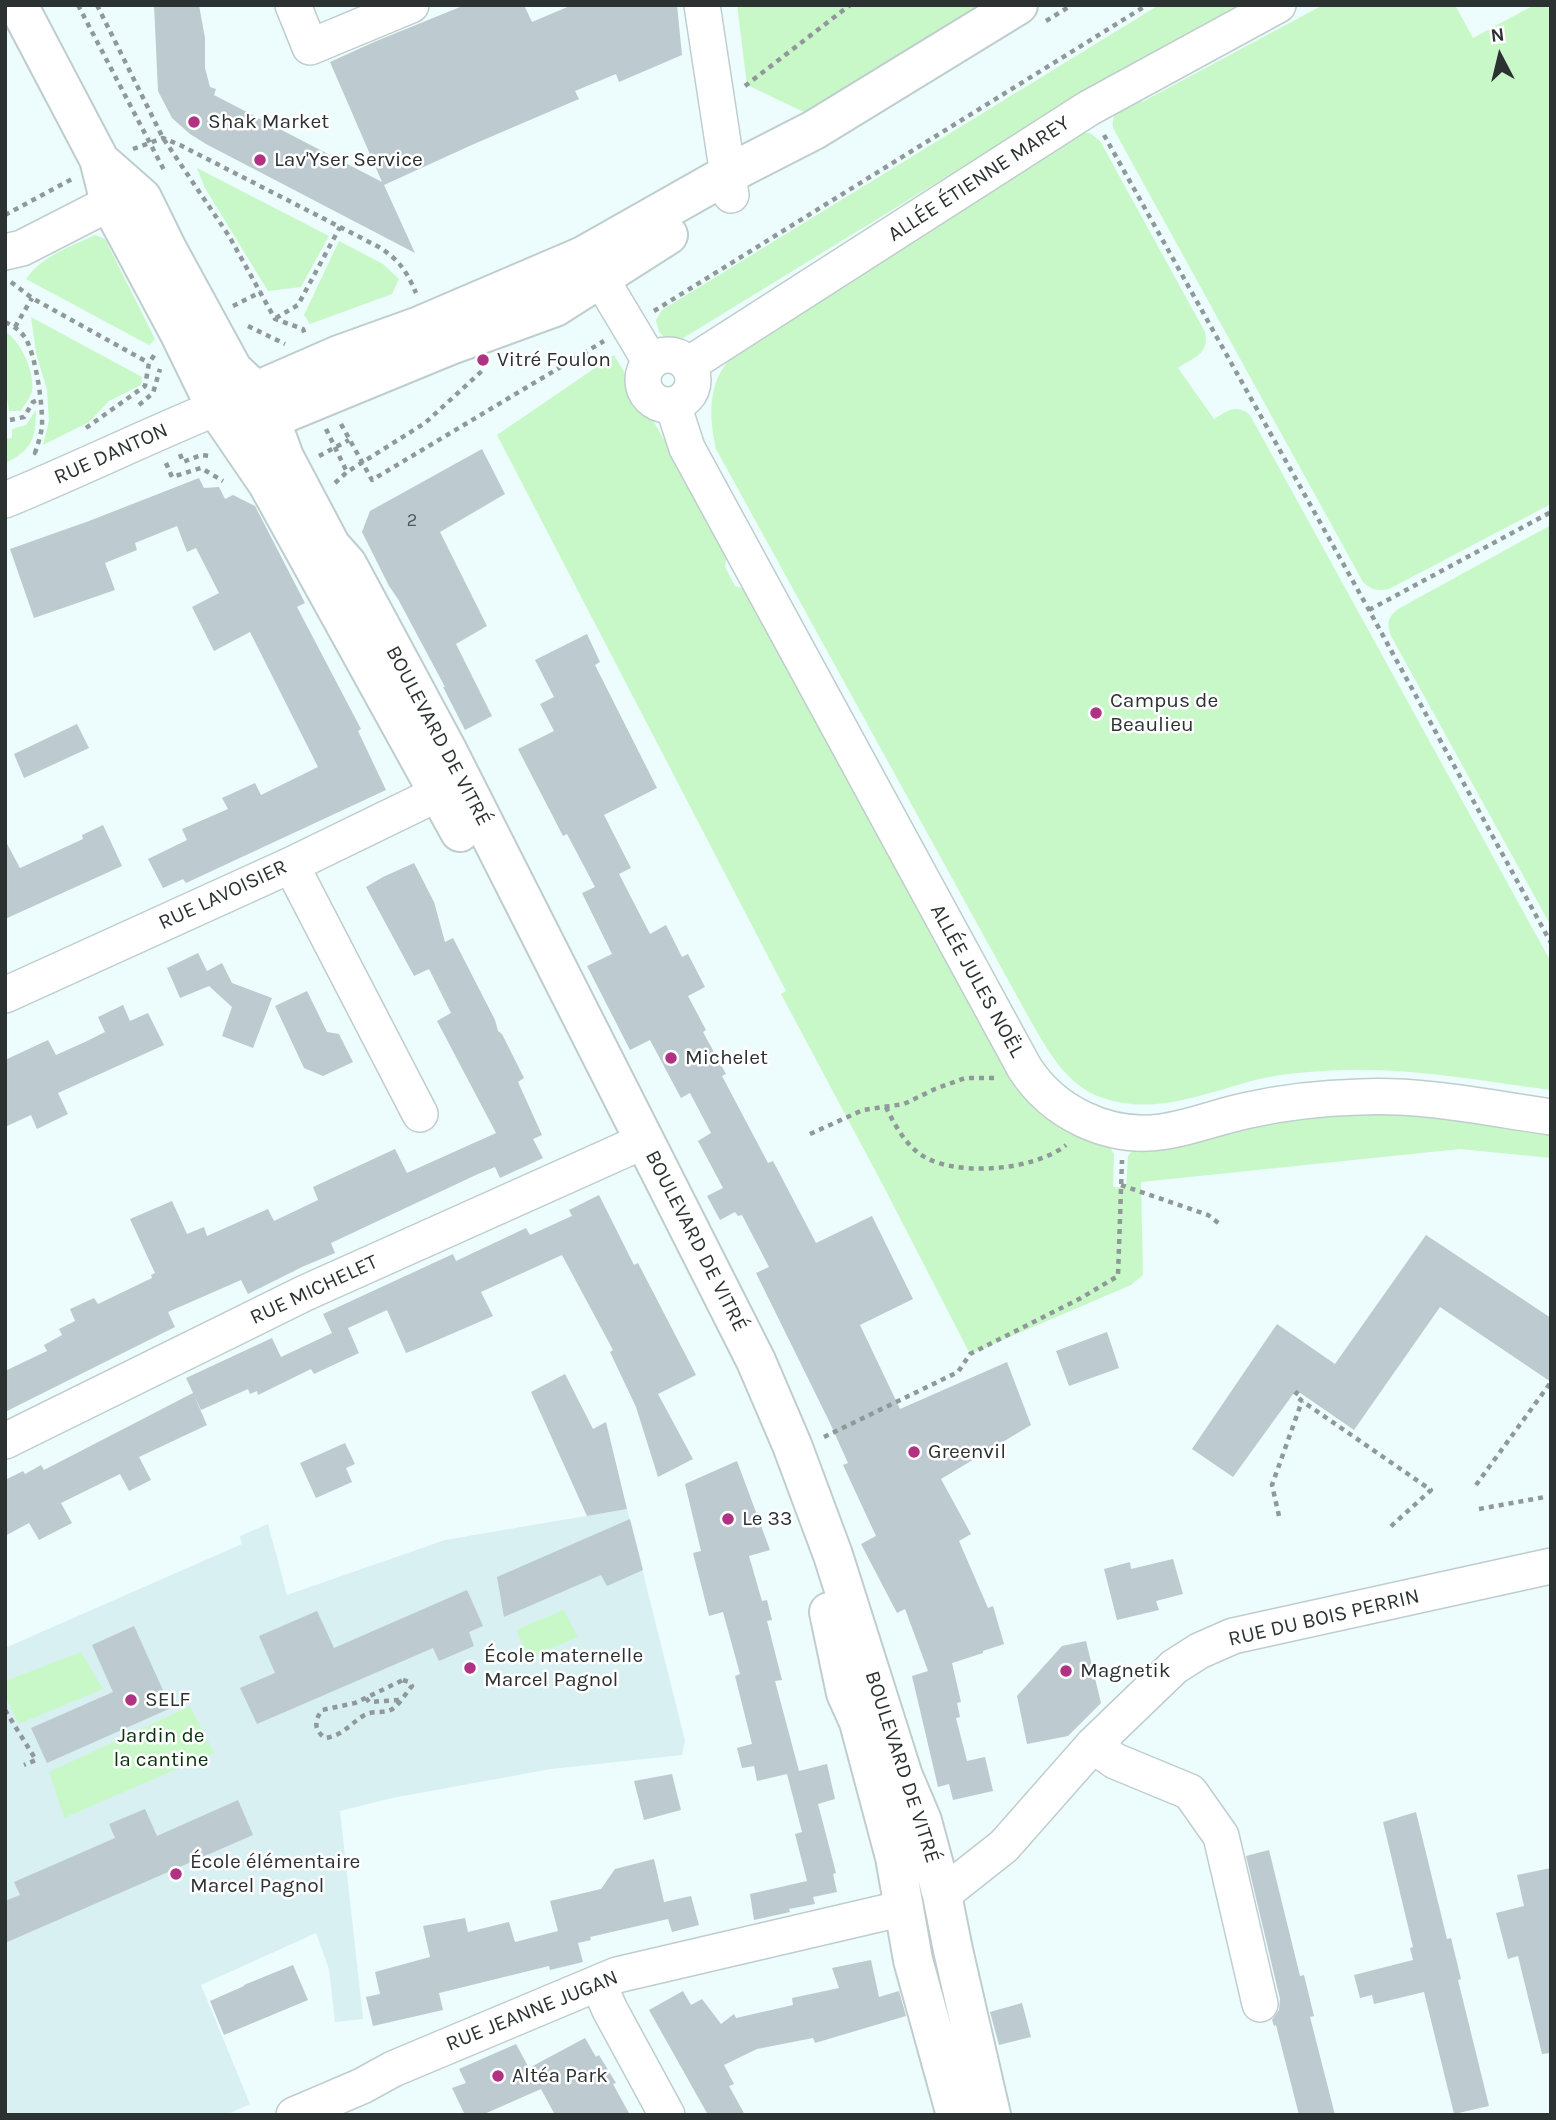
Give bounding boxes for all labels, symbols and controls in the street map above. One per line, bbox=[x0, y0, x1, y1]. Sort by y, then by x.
north arrow bbox=[1465, 21, 1535, 91]
text: N bbox=[1489, 23, 1506, 47]
place label: Shak Market bbox=[208, 109, 329, 135]
street label: ALLÉE ÉTIENNE MAREY bbox=[883, 111, 1075, 247]
marker: Shak Market bbox=[186, 114, 202, 130]
place label: Lav'Yser Service bbox=[274, 147, 423, 173]
marker: Lav'Yser Service bbox=[252, 152, 268, 168]
place label: Vitré Foulon bbox=[497, 347, 611, 373]
marker: Vitré Foulon bbox=[475, 352, 491, 368]
street label: RUE DANTON bbox=[50, 418, 172, 490]
house number: 2 bbox=[407, 510, 417, 532]
street label: BOULEVARD DE VITRÉ bbox=[380, 642, 496, 830]
place label: Campus de Beaulieu bbox=[1110, 688, 1218, 738]
marker: Campus de Beaulieu bbox=[1088, 705, 1104, 721]
street label: RUE LAVOISIER bbox=[155, 854, 291, 936]
street label: ALLÉE JULES NOËL bbox=[924, 900, 1030, 1062]
place label: Michelet bbox=[685, 1045, 768, 1071]
marker: Michelet bbox=[663, 1050, 679, 1066]
street label: BOULEVARD DE VITRÉ bbox=[639, 1146, 753, 1336]
street label: RUE MICHELET bbox=[246, 1249, 382, 1331]
place label: Greenvil bbox=[928, 1439, 1006, 1465]
marker: Greenvil bbox=[906, 1444, 922, 1460]
place label: Le 33 bbox=[742, 1506, 792, 1532]
marker: Le 33 bbox=[720, 1511, 736, 1527]
street label: RUE DU BOIS PERRIN bbox=[1226, 1584, 1422, 1652]
place label: École maternelle Marcel Pagnol bbox=[484, 1643, 643, 1693]
place label: Magnetik bbox=[1080, 1658, 1171, 1684]
marker: École maternelle Marcel Pagnol bbox=[462, 1660, 478, 1676]
marker: Magnetik bbox=[1058, 1663, 1074, 1679]
street label: BOULEVARD DE VITRÉ bbox=[859, 1668, 945, 1866]
place label: SELF bbox=[145, 1687, 190, 1713]
marker: SELF bbox=[123, 1692, 139, 1708]
park label: Jardin de la cantine bbox=[113, 1723, 209, 1773]
place label: École élémentaire Marcel Pagnol bbox=[190, 1849, 360, 1899]
marker: École élémentaire Marcel Pagnol bbox=[168, 1866, 184, 1882]
street label: RUE JEANNE JUGAN bbox=[442, 1965, 622, 2057]
place label: Altéa Park bbox=[512, 2063, 608, 2089]
marker: Altéa Park bbox=[490, 2068, 506, 2084]

